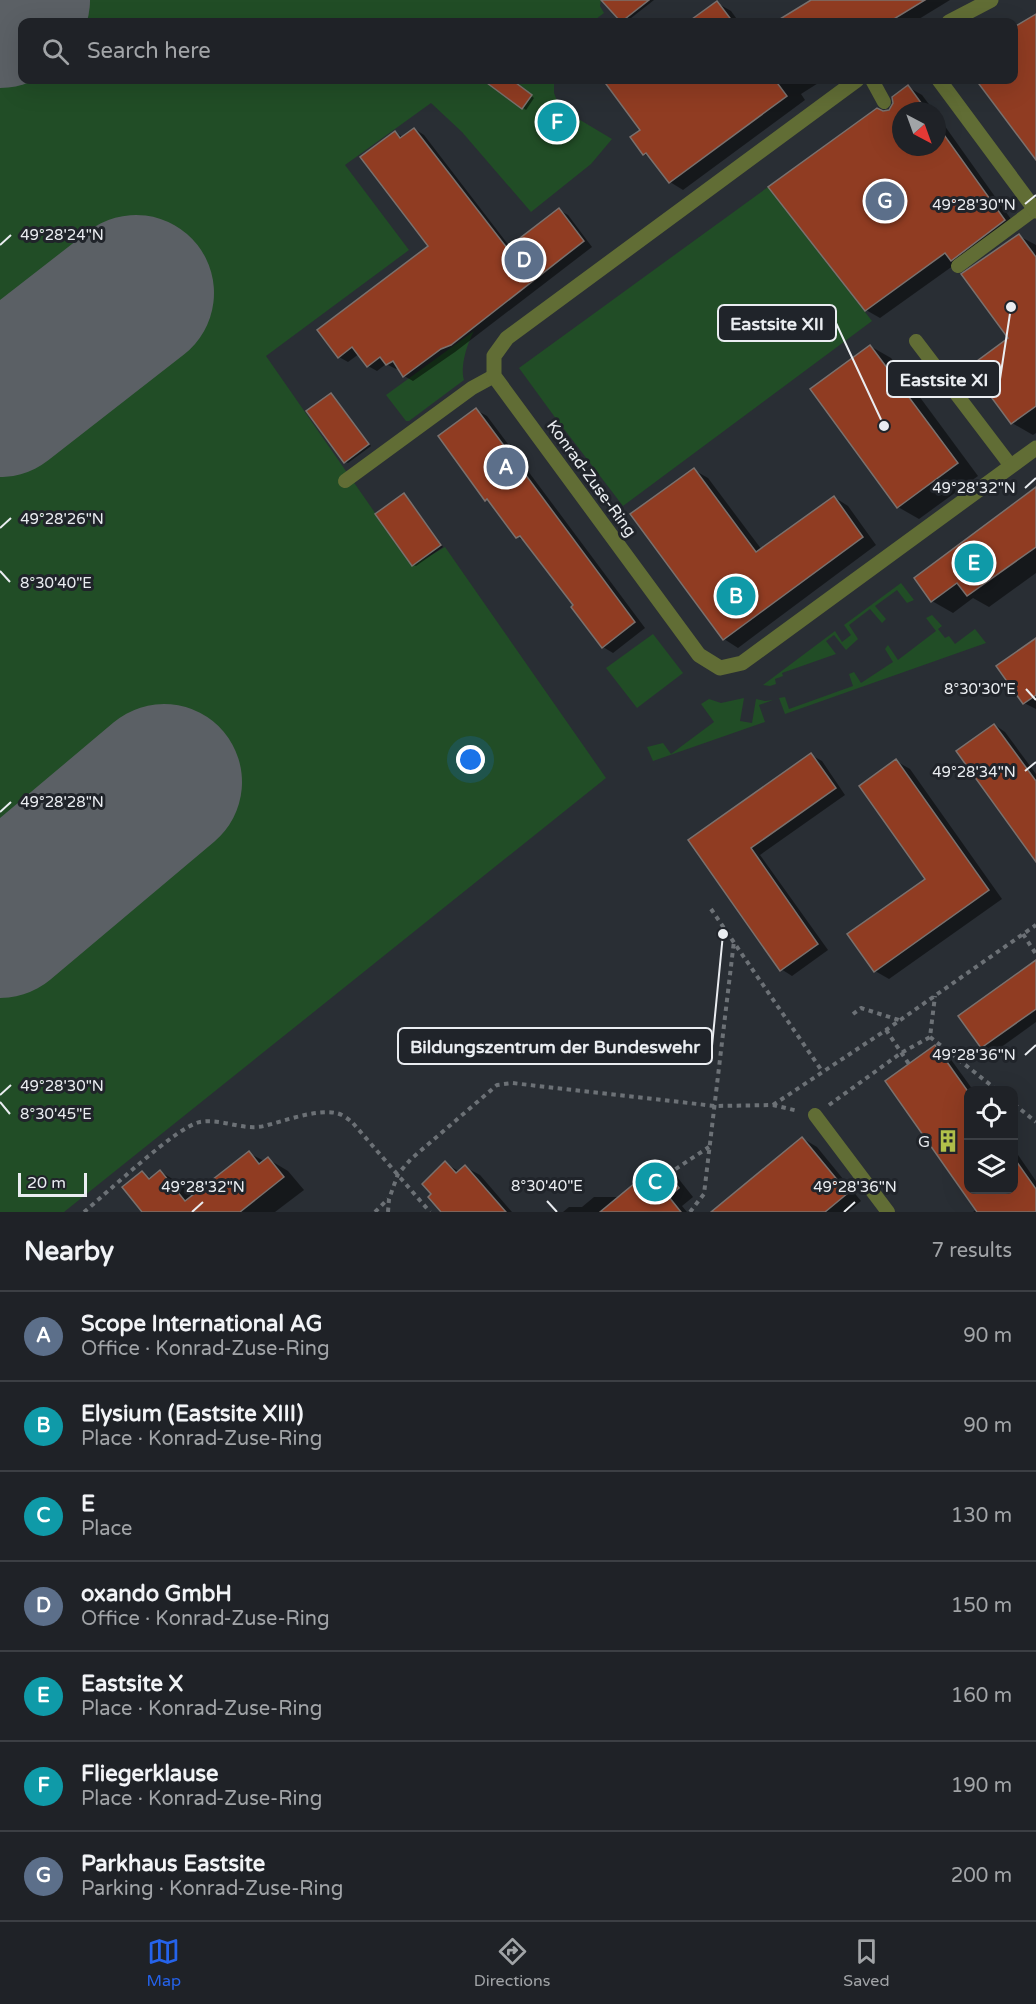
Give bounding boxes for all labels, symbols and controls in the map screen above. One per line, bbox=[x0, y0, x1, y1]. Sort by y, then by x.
search box bbox=[18, 18, 1018, 84]
icon: search bbox=[39, 35, 72, 68]
text: Search here bbox=[87, 38, 211, 64]
pin: F bbox=[538, 100, 576, 144]
north arrow bbox=[892, 102, 946, 156]
pin: G bbox=[866, 178, 904, 224]
text: 49°28'30"N bbox=[932, 196, 1016, 214]
text: 49°28'24"N bbox=[20, 226, 104, 244]
pin: D bbox=[504, 238, 544, 282]
callout: Eastsite XII bbox=[718, 305, 836, 341]
text: Eastsite XII bbox=[730, 313, 824, 335]
callout: Eastsite XI bbox=[887, 361, 1000, 397]
text: Eastsite XI bbox=[900, 369, 988, 391]
street label: Konrad-Zuse-Ring bbox=[542, 416, 640, 541]
pin: A bbox=[486, 444, 526, 490]
text: 49°28'32"N bbox=[932, 479, 1016, 497]
text: 49°28'26"N bbox=[20, 510, 104, 528]
pin: E bbox=[954, 540, 994, 586]
text: 8°30'40"E bbox=[20, 574, 92, 592]
pin: B bbox=[716, 574, 756, 618]
text: 8°30'30"E bbox=[944, 680, 1016, 698]
your location bbox=[456, 745, 485, 774]
text: 49°28'34"N bbox=[932, 763, 1016, 781]
text: 49°28'28"N bbox=[20, 793, 104, 811]
callout: Bildungszentrum der Bundeswehr bbox=[398, 1028, 712, 1064]
text: Bildungszentrum der Bundeswehr bbox=[410, 1036, 701, 1058]
text: 49°28'36"N bbox=[932, 1046, 1016, 1064]
text: 49°28'30"N bbox=[20, 1077, 104, 1095]
map controls bbox=[964, 1086, 1018, 1194]
button: locate bbox=[964, 1086, 1018, 1140]
text: 8°30'45"E bbox=[20, 1105, 92, 1123]
building icon: G bbox=[935, 1128, 961, 1154]
place label: G bbox=[918, 1132, 930, 1152]
button: layers bbox=[964, 1140, 1018, 1194]
pin: C bbox=[636, 1160, 674, 1204]
scale bar bbox=[18, 1170, 87, 1198]
text: 20 m bbox=[27, 1173, 66, 1193]
text: 8°30'40"E bbox=[511, 1177, 583, 1195]
text: 49°28'32"N bbox=[161, 1178, 245, 1196]
text: 49°28'36"N bbox=[813, 1178, 897, 1196]
text: Nearby bbox=[24, 1236, 114, 1267]
text: 7 results bbox=[932, 1239, 1012, 1263]
text: Scope International AG bbox=[81, 1311, 322, 1337]
text: A bbox=[36, 1324, 51, 1348]
text: 90 m bbox=[963, 1324, 1012, 1348]
text: Office · Konrad-Zuse-Ring bbox=[81, 1337, 330, 1361]
text: Elysium (Eastsite XIII) bbox=[81, 1401, 303, 1427]
text: B bbox=[37, 1414, 50, 1438]
text: 90 m bbox=[963, 1414, 1012, 1438]
text: Place · Konrad-Zuse-Ring bbox=[81, 1427, 322, 1451]
text: E bbox=[81, 1491, 95, 1517]
text: C bbox=[37, 1504, 50, 1528]
text: 130 m bbox=[951, 1504, 1012, 1528]
text: Place bbox=[81, 1517, 132, 1541]
text: oxando GmbH bbox=[81, 1581, 232, 1607]
text: D bbox=[36, 1594, 51, 1618]
text: 150 m bbox=[951, 1594, 1012, 1618]
text: Office · Konrad-Zuse-Ring bbox=[81, 1607, 330, 1631]
text: Eastsite X bbox=[81, 1671, 183, 1697]
text: E bbox=[37, 1684, 50, 1708]
text: 160 m bbox=[951, 1684, 1012, 1708]
text: Place · Konrad-Zuse-Ring bbox=[81, 1697, 322, 1721]
text: Fliegerklause bbox=[81, 1761, 219, 1787]
text: F bbox=[37, 1774, 50, 1798]
text: 190 m bbox=[951, 1774, 1012, 1798]
text: Place · Konrad-Zuse-Ring bbox=[81, 1787, 322, 1811]
text: Parkhaus Eastsite bbox=[81, 1851, 265, 1877]
text: G bbox=[36, 1864, 51, 1888]
text: 200 m bbox=[951, 1864, 1012, 1888]
text: Parking · Konrad-Zuse-Ring bbox=[81, 1877, 343, 1901]
tab: Map bbox=[146, 1935, 181, 1991]
tab: Directions bbox=[474, 1935, 550, 1991]
tab: Saved bbox=[843, 1935, 890, 1991]

